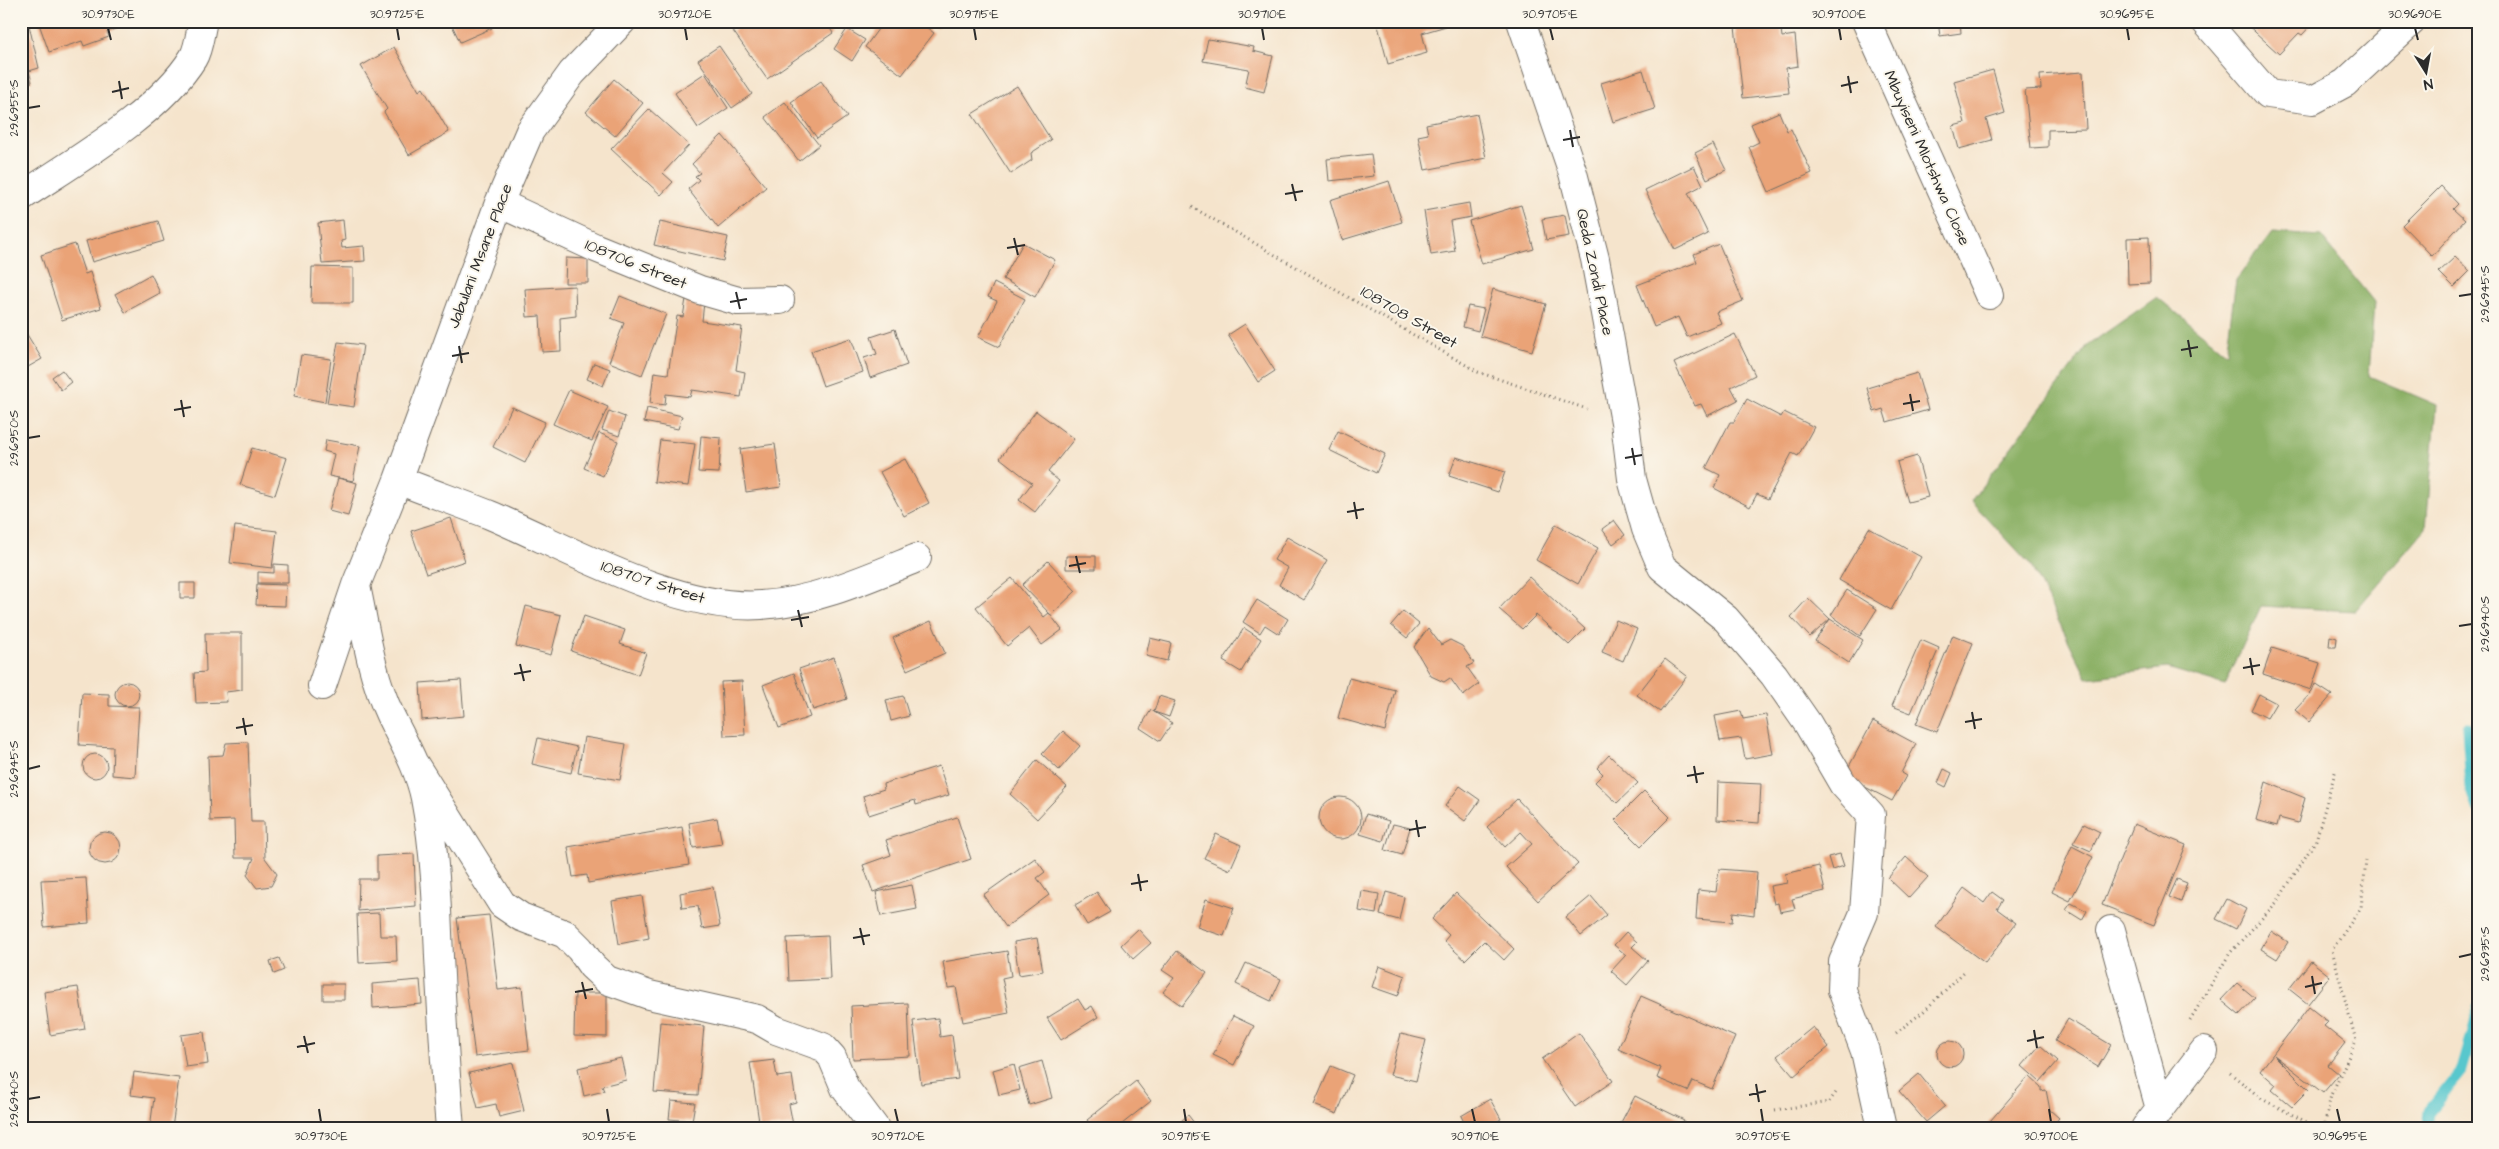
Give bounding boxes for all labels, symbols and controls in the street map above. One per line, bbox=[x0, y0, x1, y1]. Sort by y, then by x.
text: 30.9730°E bbox=[82, 6, 135, 23]
text: 30.9725°E bbox=[370, 6, 424, 23]
text: 30.9720°E bbox=[658, 6, 712, 23]
text: 30.9715°E bbox=[949, 6, 999, 23]
text: 30.9710°E bbox=[1238, 6, 1286, 23]
text: 30.9705°E bbox=[1522, 6, 1578, 23]
text: 30.9700°E bbox=[1812, 6, 1866, 23]
text: 30.9695°E bbox=[2100, 6, 2154, 23]
text: 30.9690°E bbox=[2388, 6, 2442, 23]
north arrow bbox=[2402, 48, 2452, 98]
street label: Mbuyiseni Mlotshwa Close bbox=[1878, 67, 1976, 250]
text: N bbox=[2422, 73, 2435, 94]
text: 29.6955°S bbox=[6, 79, 23, 137]
street label: Jabulani Msane Place bbox=[442, 180, 518, 332]
street label: Qeda Zondi Place bbox=[1571, 207, 1619, 338]
street label: 108706 Street bbox=[582, 234, 691, 295]
text: 29.6945°S bbox=[2477, 265, 2494, 322]
street label: 108708 Street bbox=[1356, 280, 1462, 354]
text: 29.6950°S bbox=[6, 410, 23, 466]
street label: 108707 Street bbox=[598, 555, 708, 609]
text: 29.6940°S bbox=[2477, 596, 2494, 652]
text: 29.6945°S bbox=[6, 740, 23, 797]
text: 29.6935°S bbox=[2477, 926, 2494, 981]
text: 29.6940°S bbox=[6, 1071, 23, 1127]
text: 30.9730°E bbox=[295, 1128, 348, 1145]
text: 30.9725°E bbox=[582, 1128, 636, 1145]
text: 30.9720°E bbox=[871, 1128, 925, 1145]
text: 30.9715°E bbox=[1161, 1128, 1211, 1145]
text: 30.9710°E bbox=[1451, 1128, 1499, 1145]
text: 30.9705°E bbox=[1735, 1128, 1791, 1145]
text: 30.9700°E bbox=[2024, 1128, 2078, 1145]
text: 30.9695°E bbox=[2313, 1128, 2367, 1145]

